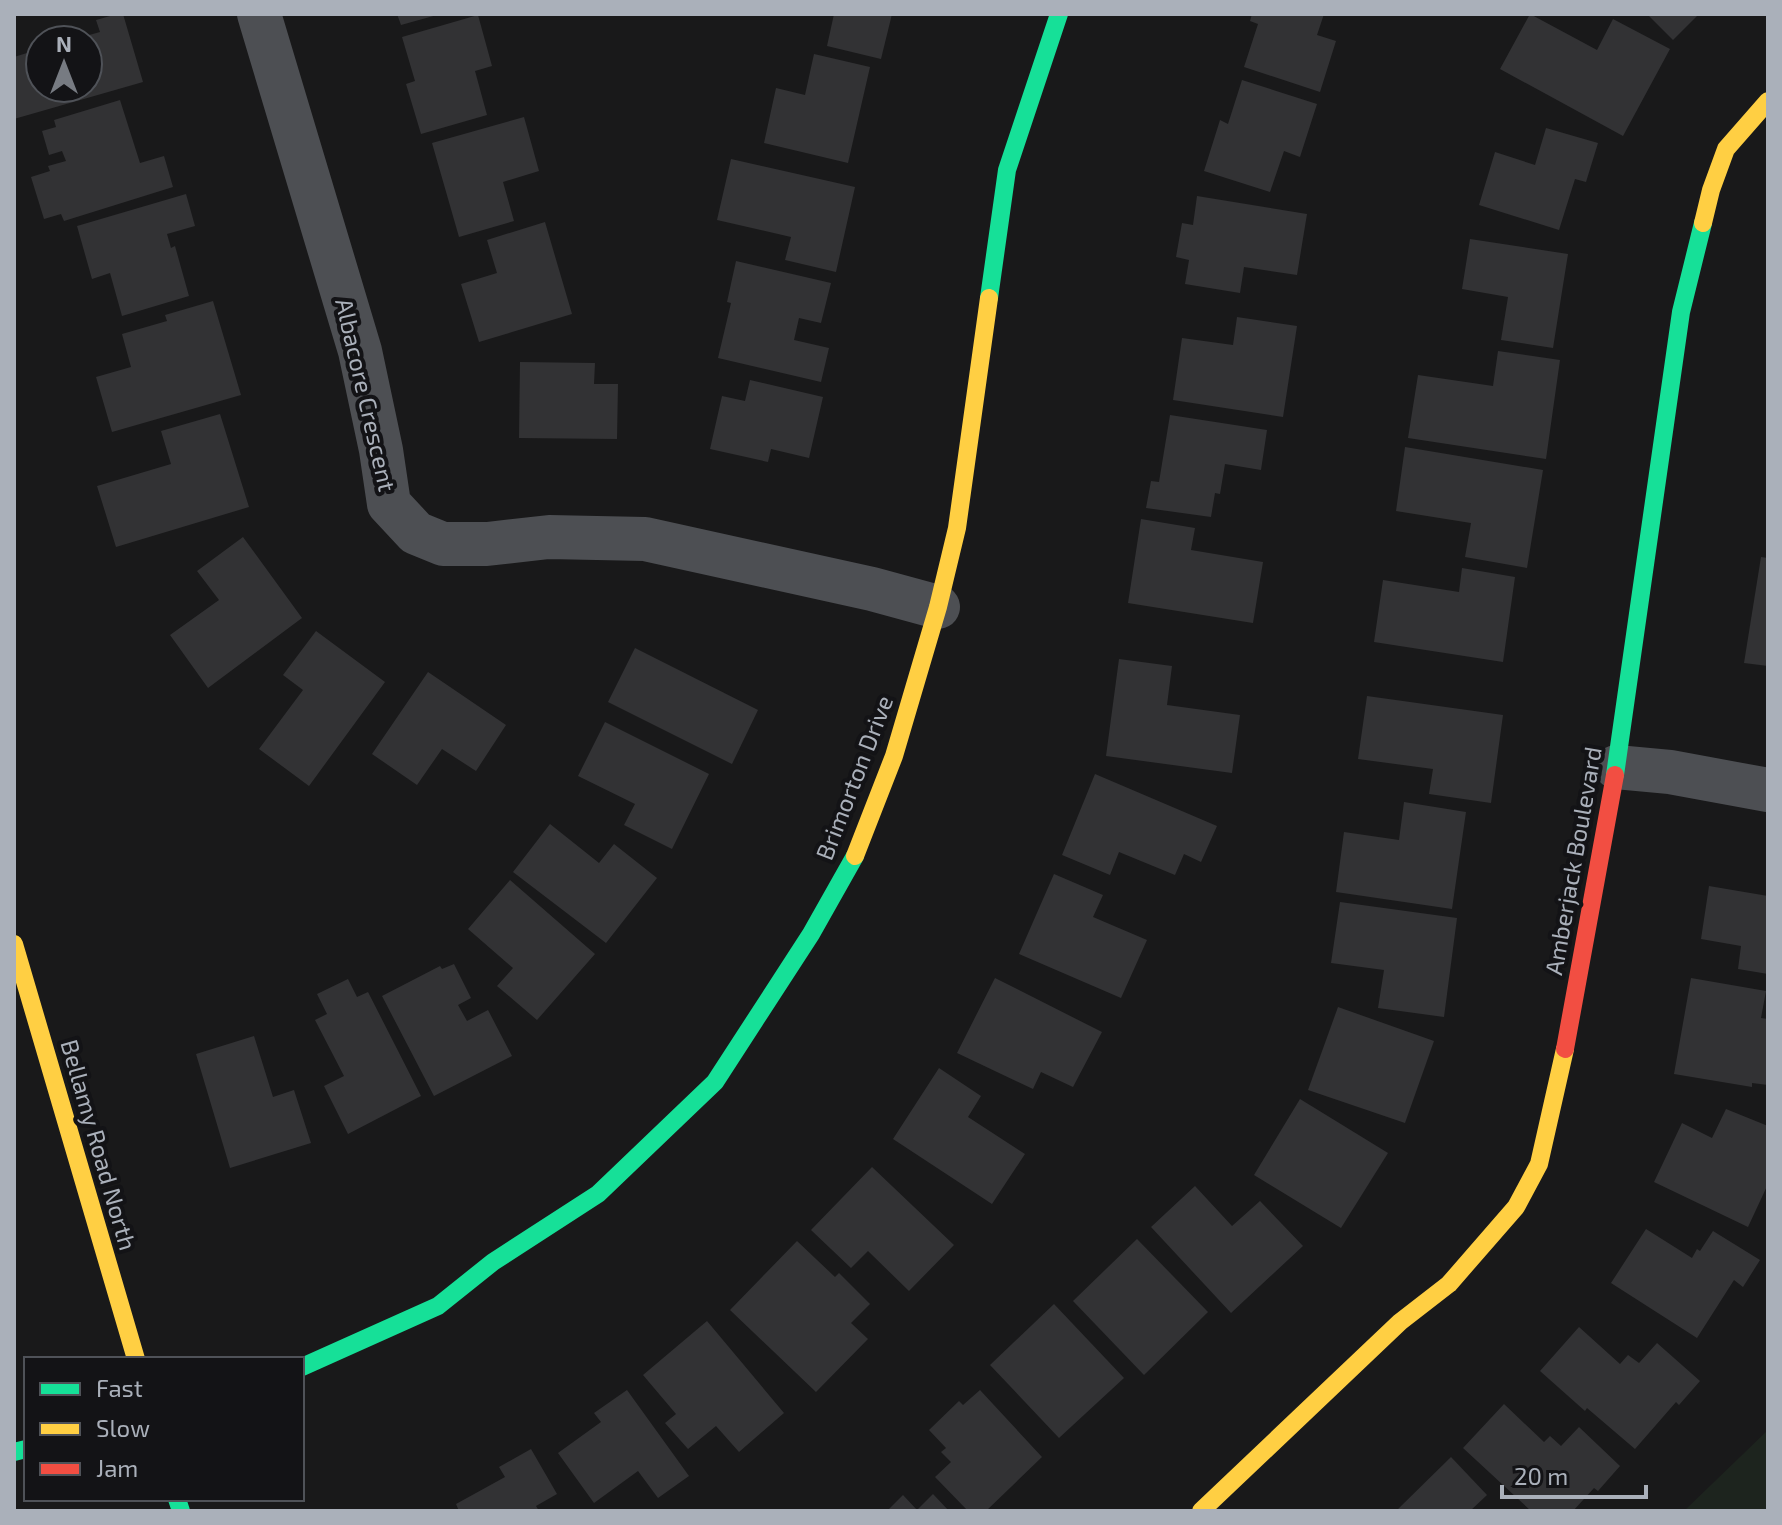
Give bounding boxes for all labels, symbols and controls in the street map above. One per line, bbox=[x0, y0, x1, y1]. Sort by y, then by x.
north arrow bbox=[24, 24, 104, 104]
text: N bbox=[56, 30, 72, 56]
street label: Albacore Crescent bbox=[330, 295, 403, 494]
street label: Brimorton Drive bbox=[809, 691, 898, 864]
street label: Amberjack Boulevard bbox=[1538, 744, 1607, 977]
street label: Bellamy Road North bbox=[56, 1036, 143, 1253]
legend bbox=[24, 1357, 304, 1501]
text: Fast bbox=[96, 1373, 143, 1402]
text: Slow bbox=[96, 1413, 150, 1442]
scale bar bbox=[1502, 1449, 1646, 1499]
text: Jam bbox=[96, 1453, 138, 1482]
text: 20 m bbox=[1514, 1461, 1568, 1490]

